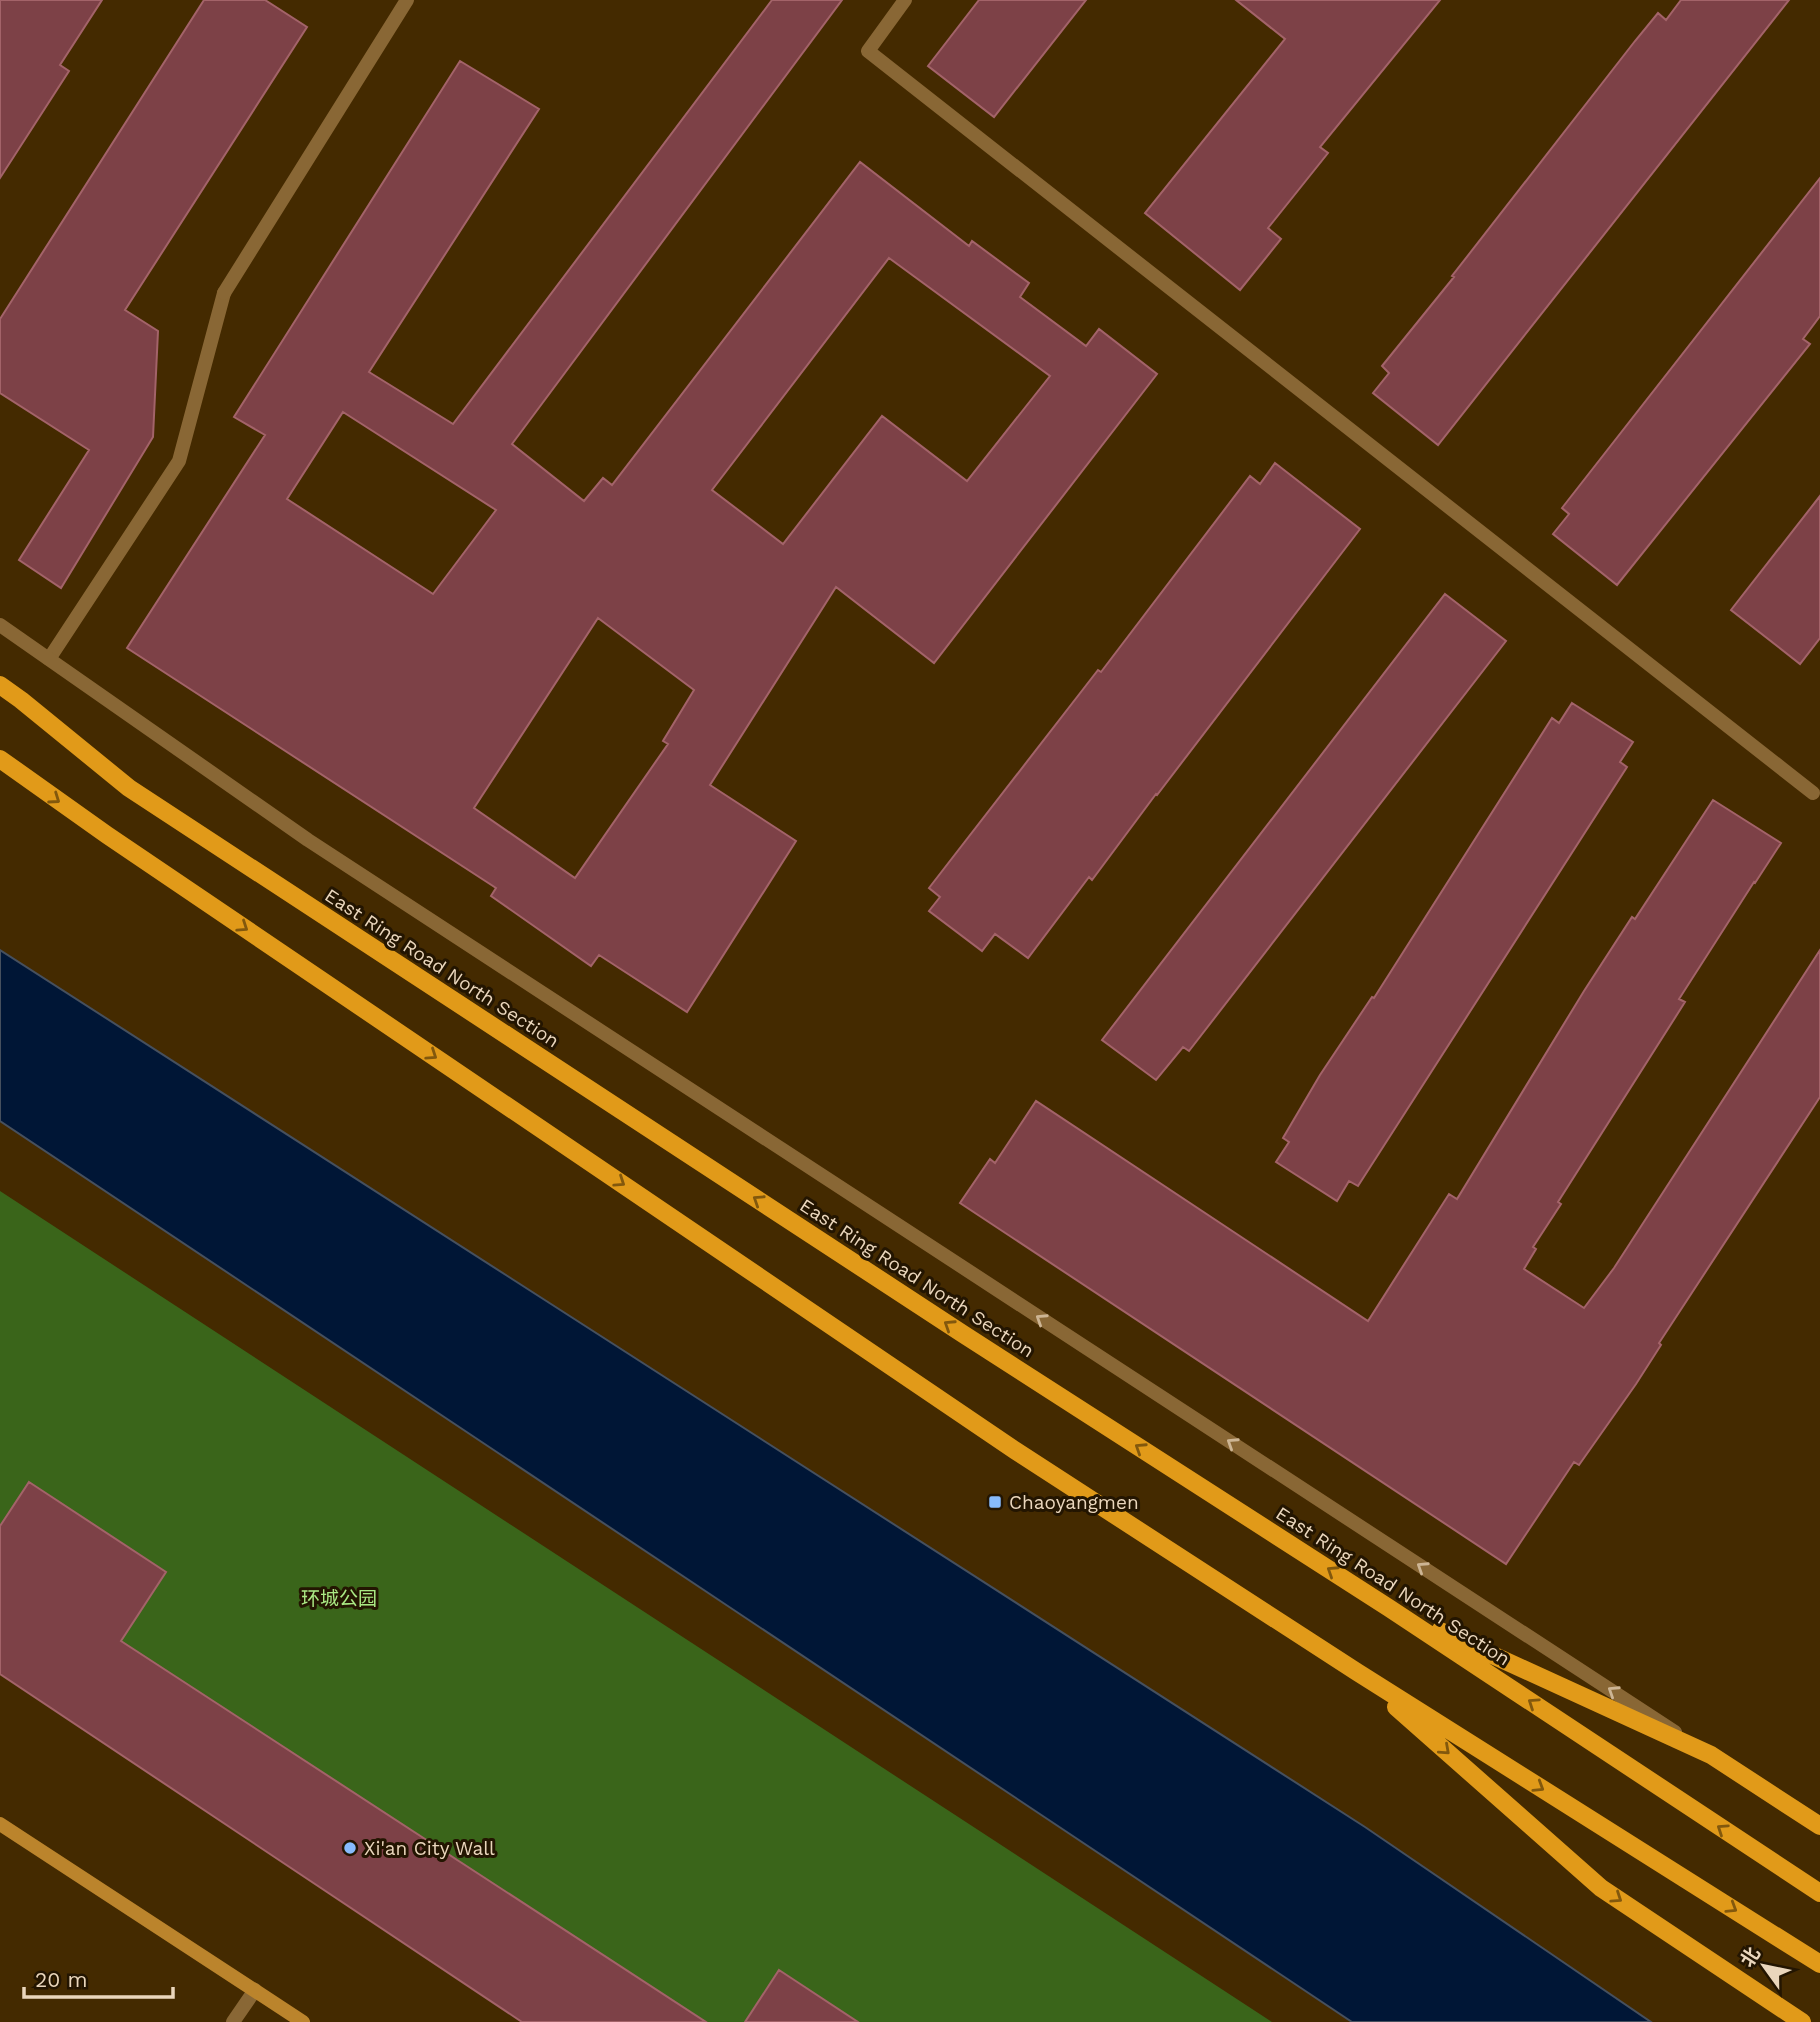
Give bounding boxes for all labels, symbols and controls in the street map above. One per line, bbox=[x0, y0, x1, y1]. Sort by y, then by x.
one-way arrow bbox=[48, 791, 61, 804]
street label: East Ring Road North Section bbox=[321, 884, 563, 1052]
one-way arrow bbox=[236, 919, 249, 932]
one-way arrow bbox=[424, 1047, 437, 1059]
one-way arrow bbox=[612, 1174, 625, 1187]
street label: East Ring Road North Section bbox=[796, 1194, 1038, 1362]
one-way arrow bbox=[753, 1196, 766, 1209]
one-way arrow bbox=[1036, 1314, 1049, 1327]
one-way arrow bbox=[944, 1321, 957, 1333]
one-way arrow bbox=[1226, 1438, 1239, 1451]
one-way arrow bbox=[1135, 1443, 1148, 1456]
place label: Chaoyangmen bbox=[1009, 1491, 1139, 1514]
marker: Chaoyangmen bbox=[987, 1494, 1003, 1510]
street label: East Ring Road North Section bbox=[1272, 1502, 1514, 1670]
one-way arrow bbox=[1417, 1562, 1430, 1575]
one-way arrow bbox=[1326, 1566, 1339, 1579]
park label: 环城公园 bbox=[301, 1587, 377, 1610]
one-way arrow bbox=[1608, 1687, 1621, 1700]
one-way arrow bbox=[1527, 1698, 1540, 1711]
one-way arrow bbox=[1437, 1741, 1450, 1754]
one-way arrow bbox=[1532, 1778, 1545, 1791]
one-way arrow bbox=[1717, 1824, 1730, 1837]
place label: Xi'an City Wall bbox=[364, 1837, 495, 1860]
marker: Xi'an City Wall bbox=[342, 1840, 358, 1856]
one-way arrow bbox=[1609, 1890, 1622, 1903]
one-way arrow bbox=[1724, 1900, 1737, 1913]
north arrow bbox=[1729, 1931, 1799, 2001]
text: 北 bbox=[1735, 1943, 1765, 1971]
scale bar bbox=[24, 1955, 173, 1999]
text: 20 m bbox=[35, 1967, 87, 1992]

